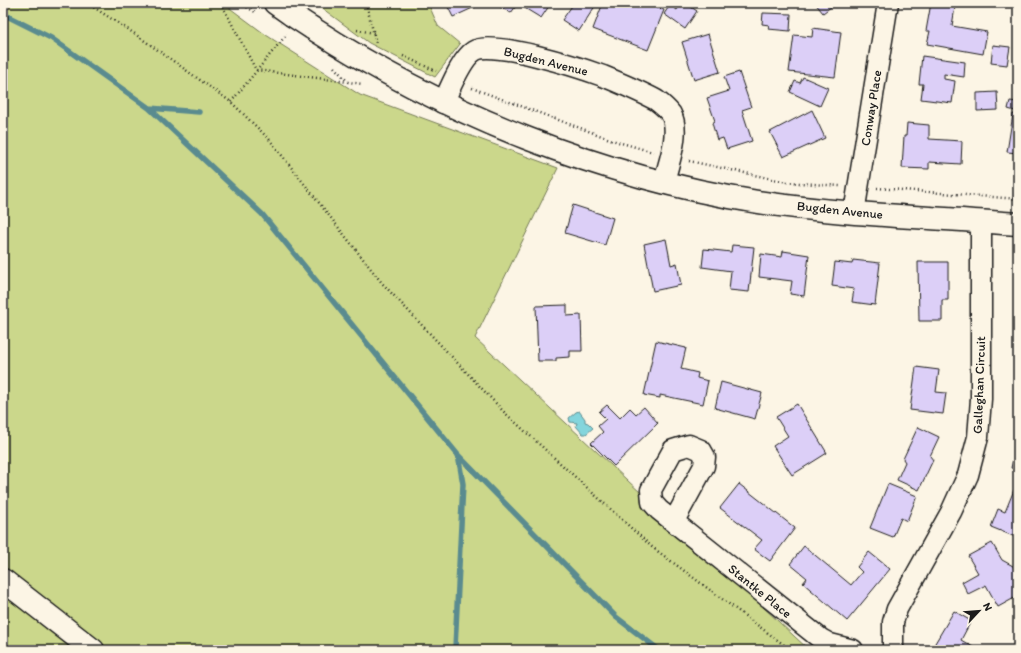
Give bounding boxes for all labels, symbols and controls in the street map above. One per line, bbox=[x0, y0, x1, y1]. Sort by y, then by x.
street label: Bugden Avenue bbox=[502, 43, 590, 79]
street label: Conway Place bbox=[858, 69, 884, 147]
street label: Bugden Avenue bbox=[796, 198, 884, 222]
street label: Galleghan Circuit bbox=[970, 336, 988, 434]
street label: Stantke Place bbox=[725, 561, 795, 621]
north arrow bbox=[959, 591, 999, 631]
text: N bbox=[980, 601, 995, 613]

